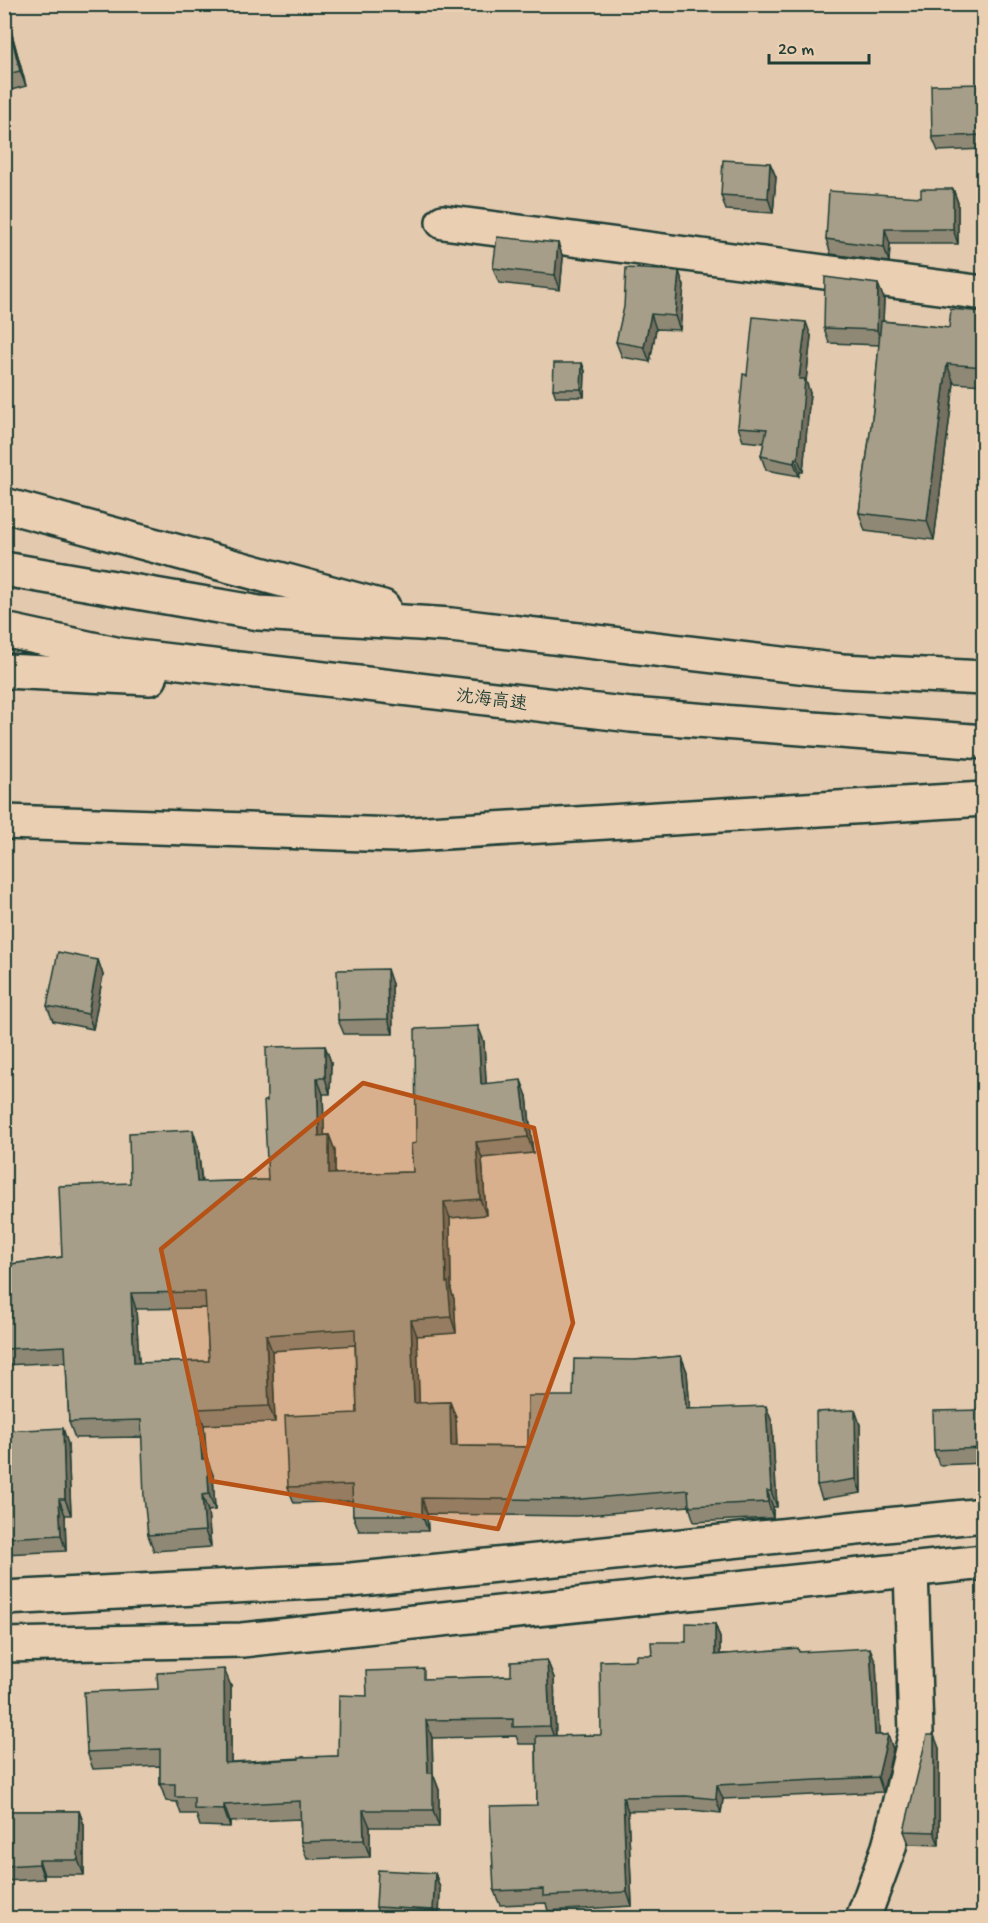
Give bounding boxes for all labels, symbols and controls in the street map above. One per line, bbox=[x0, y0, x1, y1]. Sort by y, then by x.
scale bar bbox=[769, 27, 870, 65]
text: 20 m bbox=[778, 40, 814, 61]
street label: 沈海高速 bbox=[455, 686, 529, 716]

